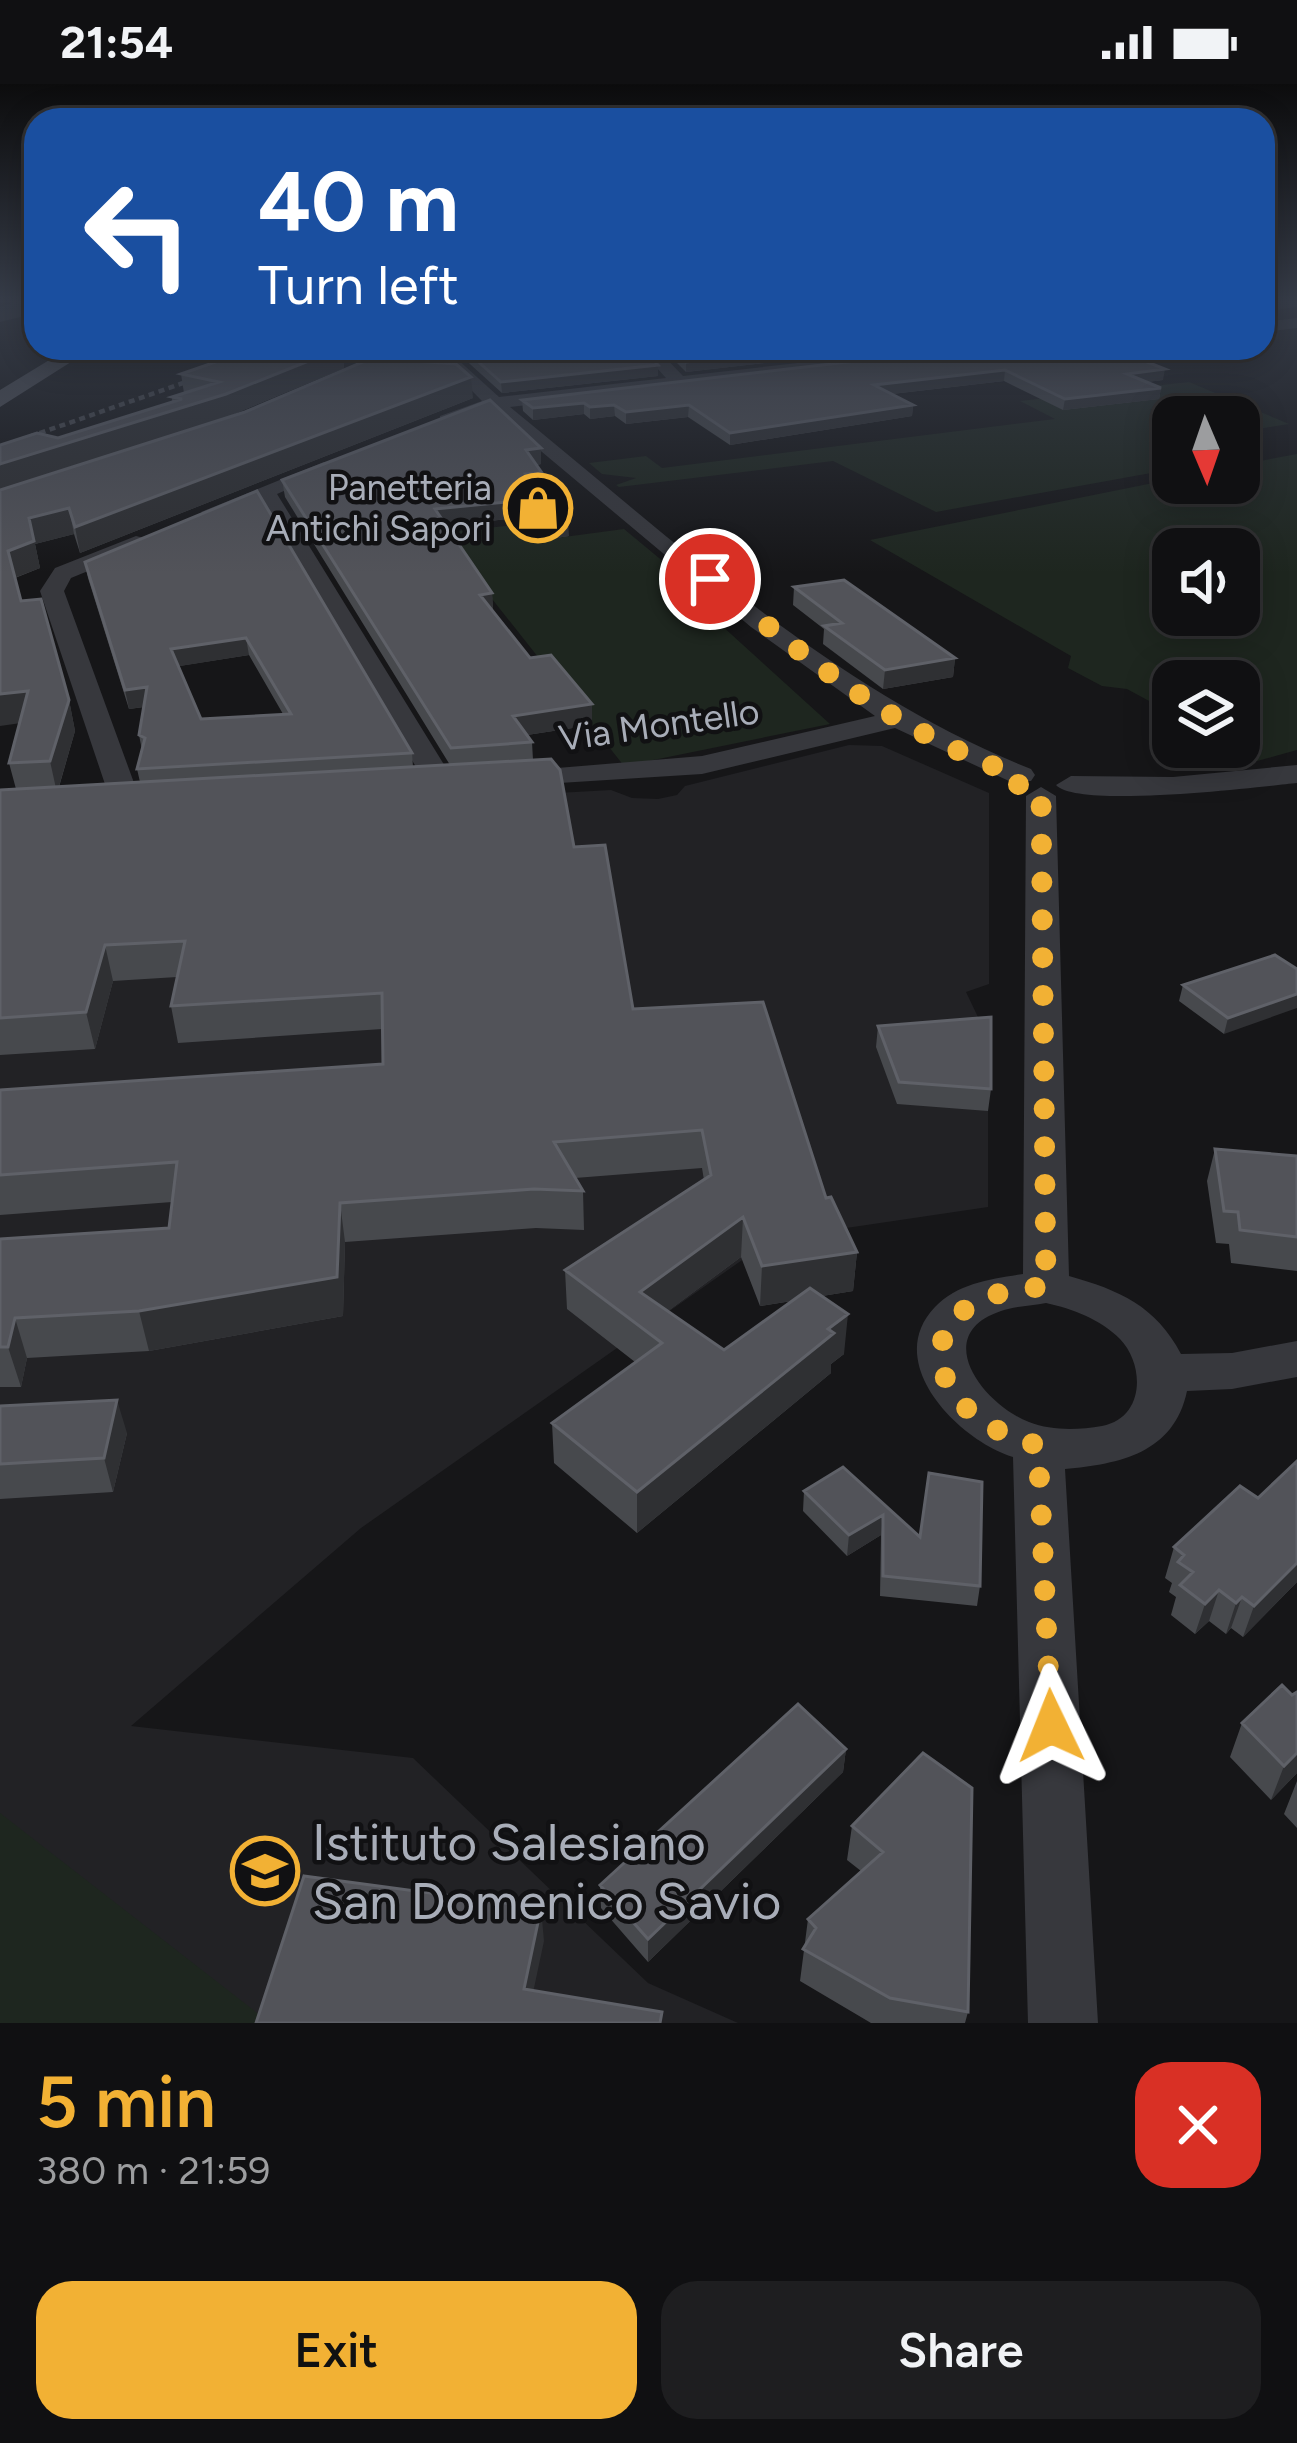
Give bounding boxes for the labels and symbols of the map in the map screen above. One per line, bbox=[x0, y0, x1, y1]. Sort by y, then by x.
north arrow bbox=[1152, 396, 1260, 504]
place label: Panetteria Antichi Sapori bbox=[266, 466, 492, 550]
shop icon: Panetteria Antichi Sapori bbox=[503, 473, 573, 543]
pin bbox=[659, 528, 761, 630]
street label: Via Montello bbox=[556, 689, 762, 760]
position arrow bbox=[988, 1663, 1114, 1789]
place label: Istituto Salesiano San Domenico Savio bbox=[312, 1812, 781, 1932]
school or university icon: Istituto Salesiano San Domenico Savio bbox=[230, 1836, 300, 1906]

